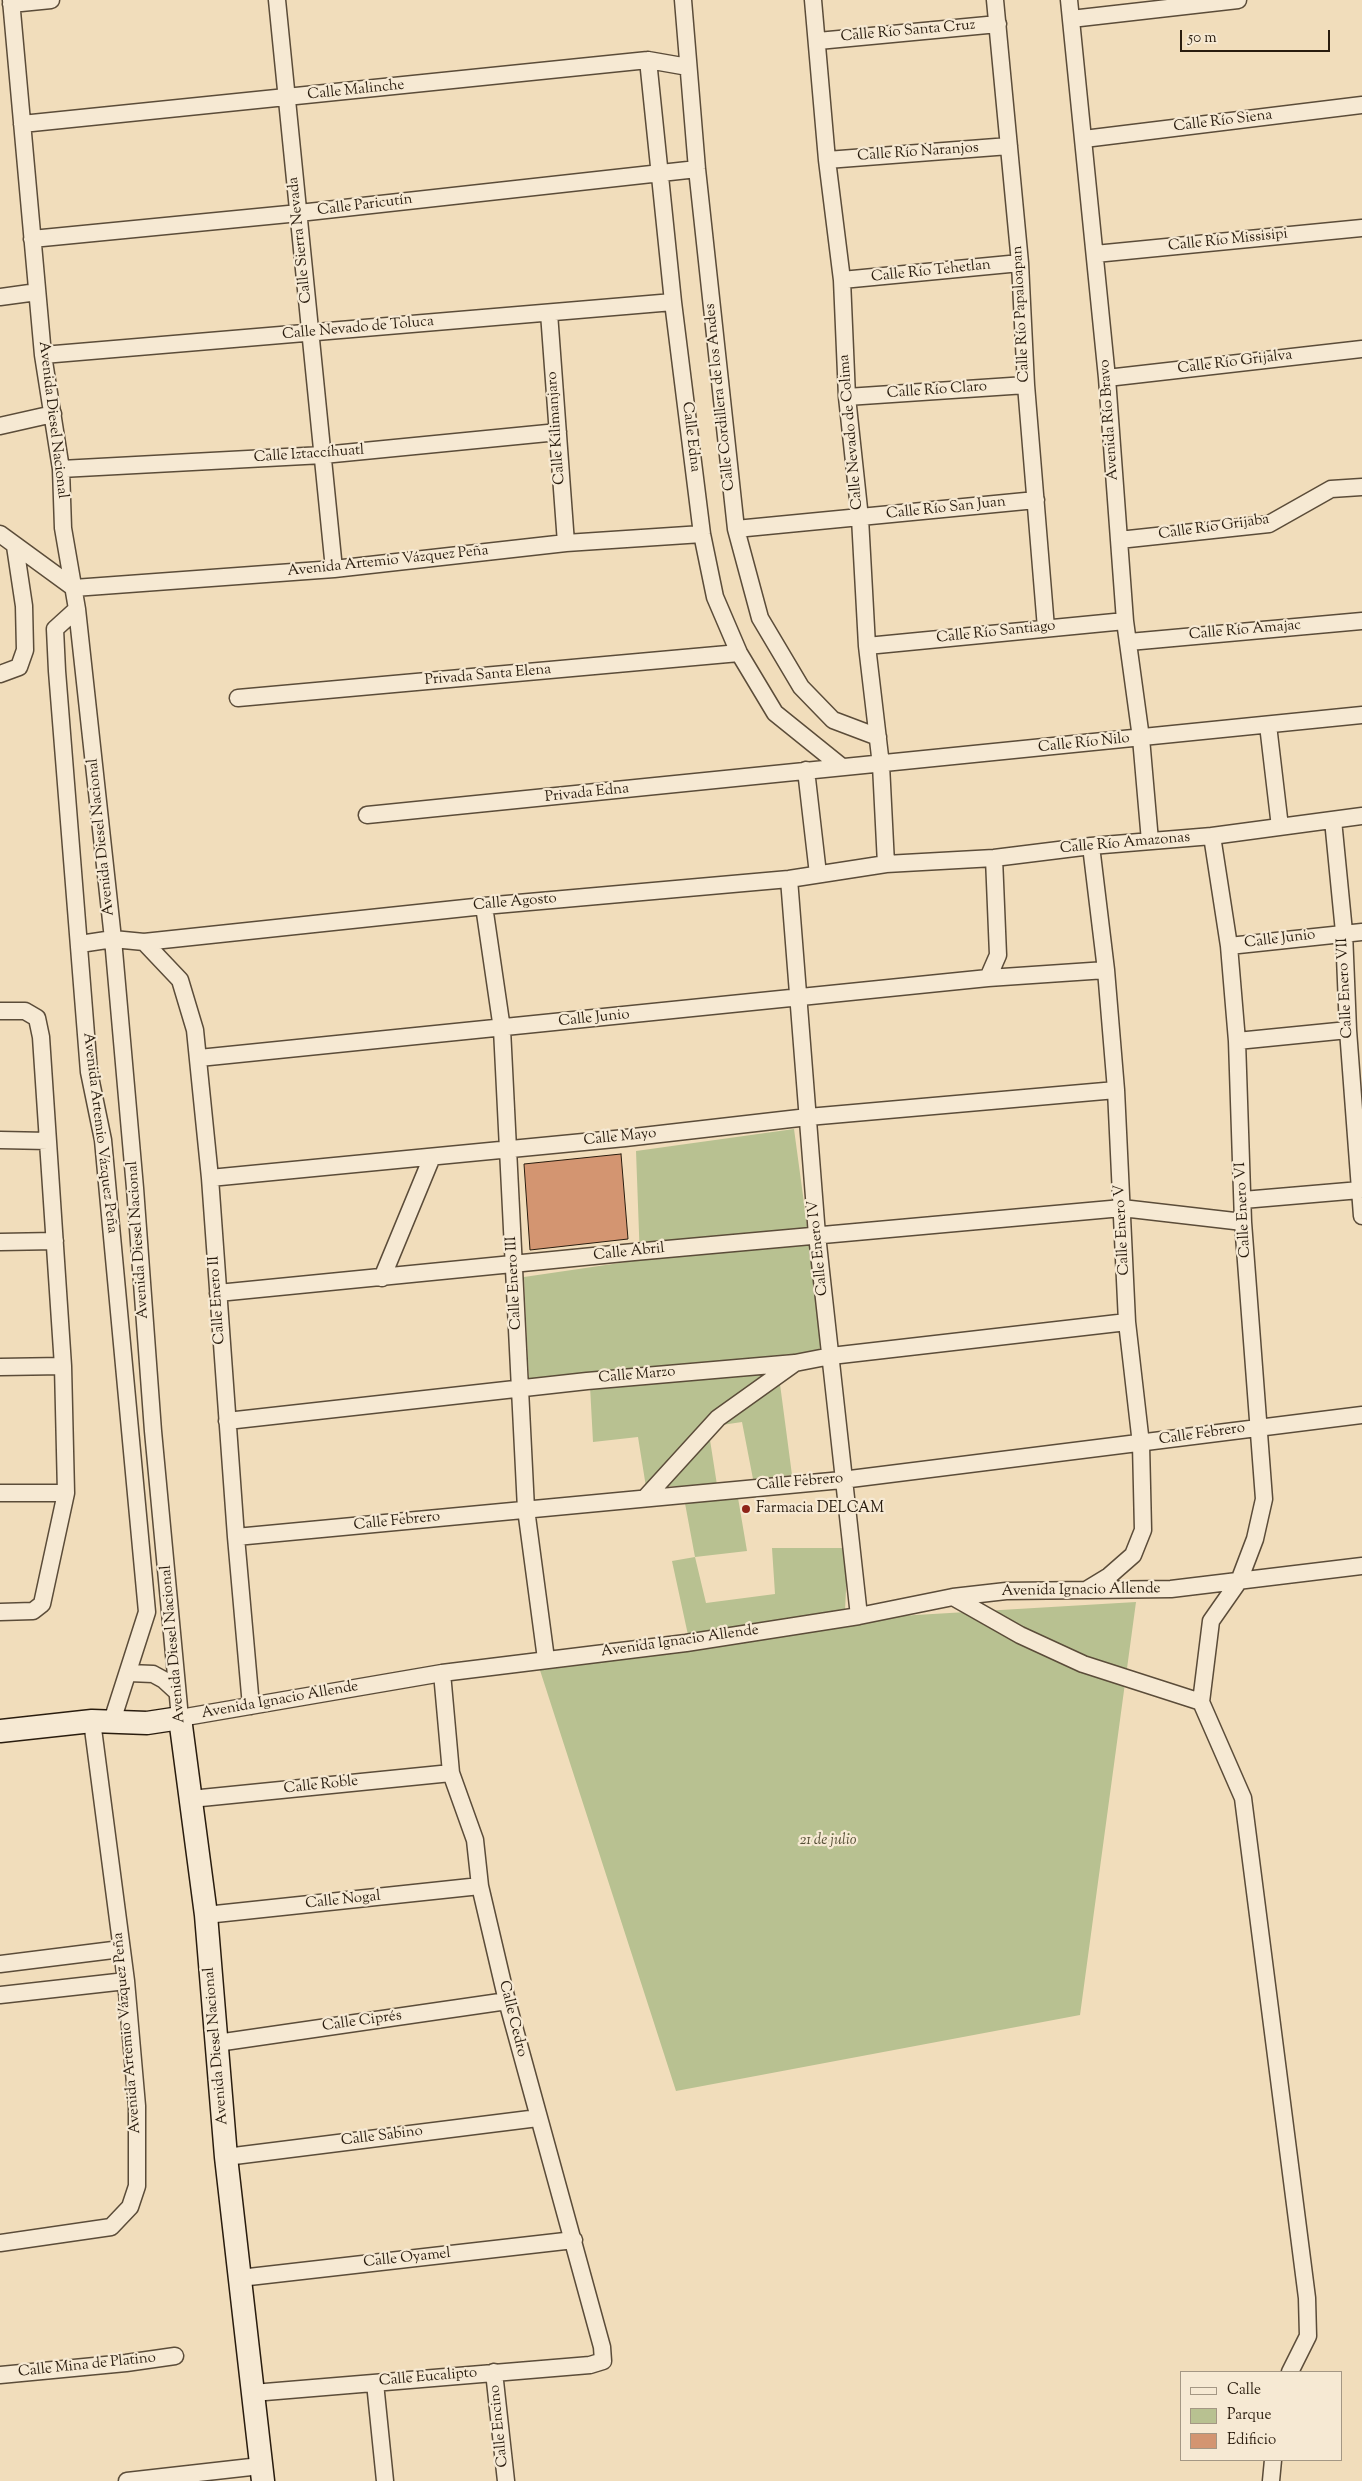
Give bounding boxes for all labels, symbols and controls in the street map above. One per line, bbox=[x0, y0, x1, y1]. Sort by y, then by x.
street label: Calle Río Santa Cruz bbox=[840, 17, 976, 47]
scale bar bbox=[1182, 20, 1332, 52]
text: 50 m bbox=[1188, 28, 1217, 49]
street label: Calle Malinche bbox=[307, 77, 405, 105]
street label: Calle Río Siena bbox=[1173, 107, 1273, 137]
street label: Calle Río Naranjos bbox=[857, 140, 979, 166]
street label: Calle Sierra Nevada bbox=[285, 176, 317, 304]
street label: Calle Paricutín bbox=[316, 191, 414, 221]
street label: Calle Río Missisipi bbox=[1167, 226, 1289, 256]
street label: Calle Río Papaloapan bbox=[1009, 245, 1035, 383]
street label: Calle Río Tehetlan bbox=[870, 257, 992, 287]
street label: Calle Cordillera de los Andes bbox=[702, 302, 740, 492]
street label: Calle Nevado de Toluca bbox=[281, 313, 435, 345]
street label: Avenida Diesel Nacional bbox=[33, 340, 71, 500]
street label: Calle Río Grijalva bbox=[1177, 347, 1293, 379]
street label: Calle Nevado de Colima bbox=[836, 353, 868, 511]
street label: Avenida Río Bravo bbox=[1097, 359, 1123, 481]
street label: Calle Kilimanjaro bbox=[544, 371, 570, 485]
street label: Calle Río Claro bbox=[886, 379, 988, 403]
street label: Calle Edna bbox=[677, 401, 703, 473]
street label: Calle Iztaccíhuatl bbox=[253, 442, 365, 468]
street label: Calle Río San Juan bbox=[885, 494, 1007, 524]
street label: Calle Río Grijaba bbox=[1157, 511, 1271, 545]
street label: Avenida Artemio Vázquez Peña bbox=[287, 542, 489, 582]
street label: Calle Río Amajac bbox=[1188, 617, 1302, 645]
street label: Calle Río Santiago bbox=[936, 618, 1056, 648]
street label: Privada Santa Elena bbox=[424, 662, 552, 690]
street label: Calle Río Nilo bbox=[1037, 730, 1131, 758]
street label: Avenida Diesel Nacional bbox=[85, 757, 119, 917]
street label: Privada Edna bbox=[544, 781, 630, 807]
street label: Calle Río Amazonas bbox=[1059, 829, 1191, 859]
street label: Calle Agosto bbox=[472, 890, 558, 916]
street label: Calle Junio bbox=[1243, 927, 1317, 953]
street label: Calle Enero VII bbox=[1334, 937, 1358, 1039]
street label: Calle Junio bbox=[558, 1006, 630, 1032]
street label: Avenida Artemio Vázquez Peña bbox=[78, 1032, 120, 1234]
street label: Calle Mayo bbox=[583, 1125, 657, 1151]
street label: Avenida Diesel Nacional bbox=[124, 1160, 154, 1320]
street label: Calle Enero VI bbox=[1232, 1162, 1256, 1258]
street label: Calle Enero V bbox=[1112, 1184, 1134, 1276]
street label: Calle Enero IV bbox=[805, 1199, 833, 1297]
street label: Calle Enero III bbox=[504, 1236, 526, 1330]
street label: Calle Abril bbox=[593, 1240, 665, 1266]
street label: Calle Enero II bbox=[206, 1255, 230, 1345]
street label: Calle Marzo bbox=[598, 1364, 676, 1388]
street label: Calle Febrero bbox=[1158, 1420, 1246, 1450]
street label: Calle Febrero bbox=[756, 1470, 844, 1496]
place label: Farmacia DELCAM bbox=[756, 1500, 884, 1518]
marker: Farmacia DELCAM bbox=[740, 1503, 752, 1515]
street label: Calle Febrero bbox=[353, 1509, 441, 1535]
street label: Avenida Diesel Nacional bbox=[158, 1564, 190, 1724]
street label: Avenida Ignacio Allende bbox=[1001, 1581, 1161, 1601]
street label: Avenida Ignacio Allende bbox=[600, 1622, 760, 1662]
street label: Avenida Ignacio Allende bbox=[200, 1678, 360, 1724]
street label: Calle Roble bbox=[283, 1773, 359, 1799]
park label: 21 de julio bbox=[800, 1832, 856, 1850]
street label: Calle Nogal bbox=[304, 1888, 382, 1914]
street label: Avenida Artemio Vázquez Peña bbox=[110, 1932, 146, 2134]
street label: Avenida Diesel Nacional bbox=[201, 1966, 233, 2126]
street label: Calle Cedro bbox=[494, 1979, 530, 2059]
street label: Calle Ciprés bbox=[321, 2008, 403, 2036]
street label: Calle Sabino bbox=[340, 2123, 424, 2151]
street label: Calle Oyamel bbox=[362, 2245, 452, 2273]
street label: Calle Mina de Platino bbox=[17, 2350, 157, 2382]
street label: Calle Eucalipto bbox=[378, 2365, 478, 2391]
legend bbox=[1180, 2371, 1342, 2461]
text: Calle bbox=[1227, 2380, 1261, 2401]
street label: Calle Encino bbox=[487, 2384, 513, 2468]
text: Parque bbox=[1227, 2405, 1271, 2426]
text: Edificio bbox=[1227, 2430, 1276, 2451]

